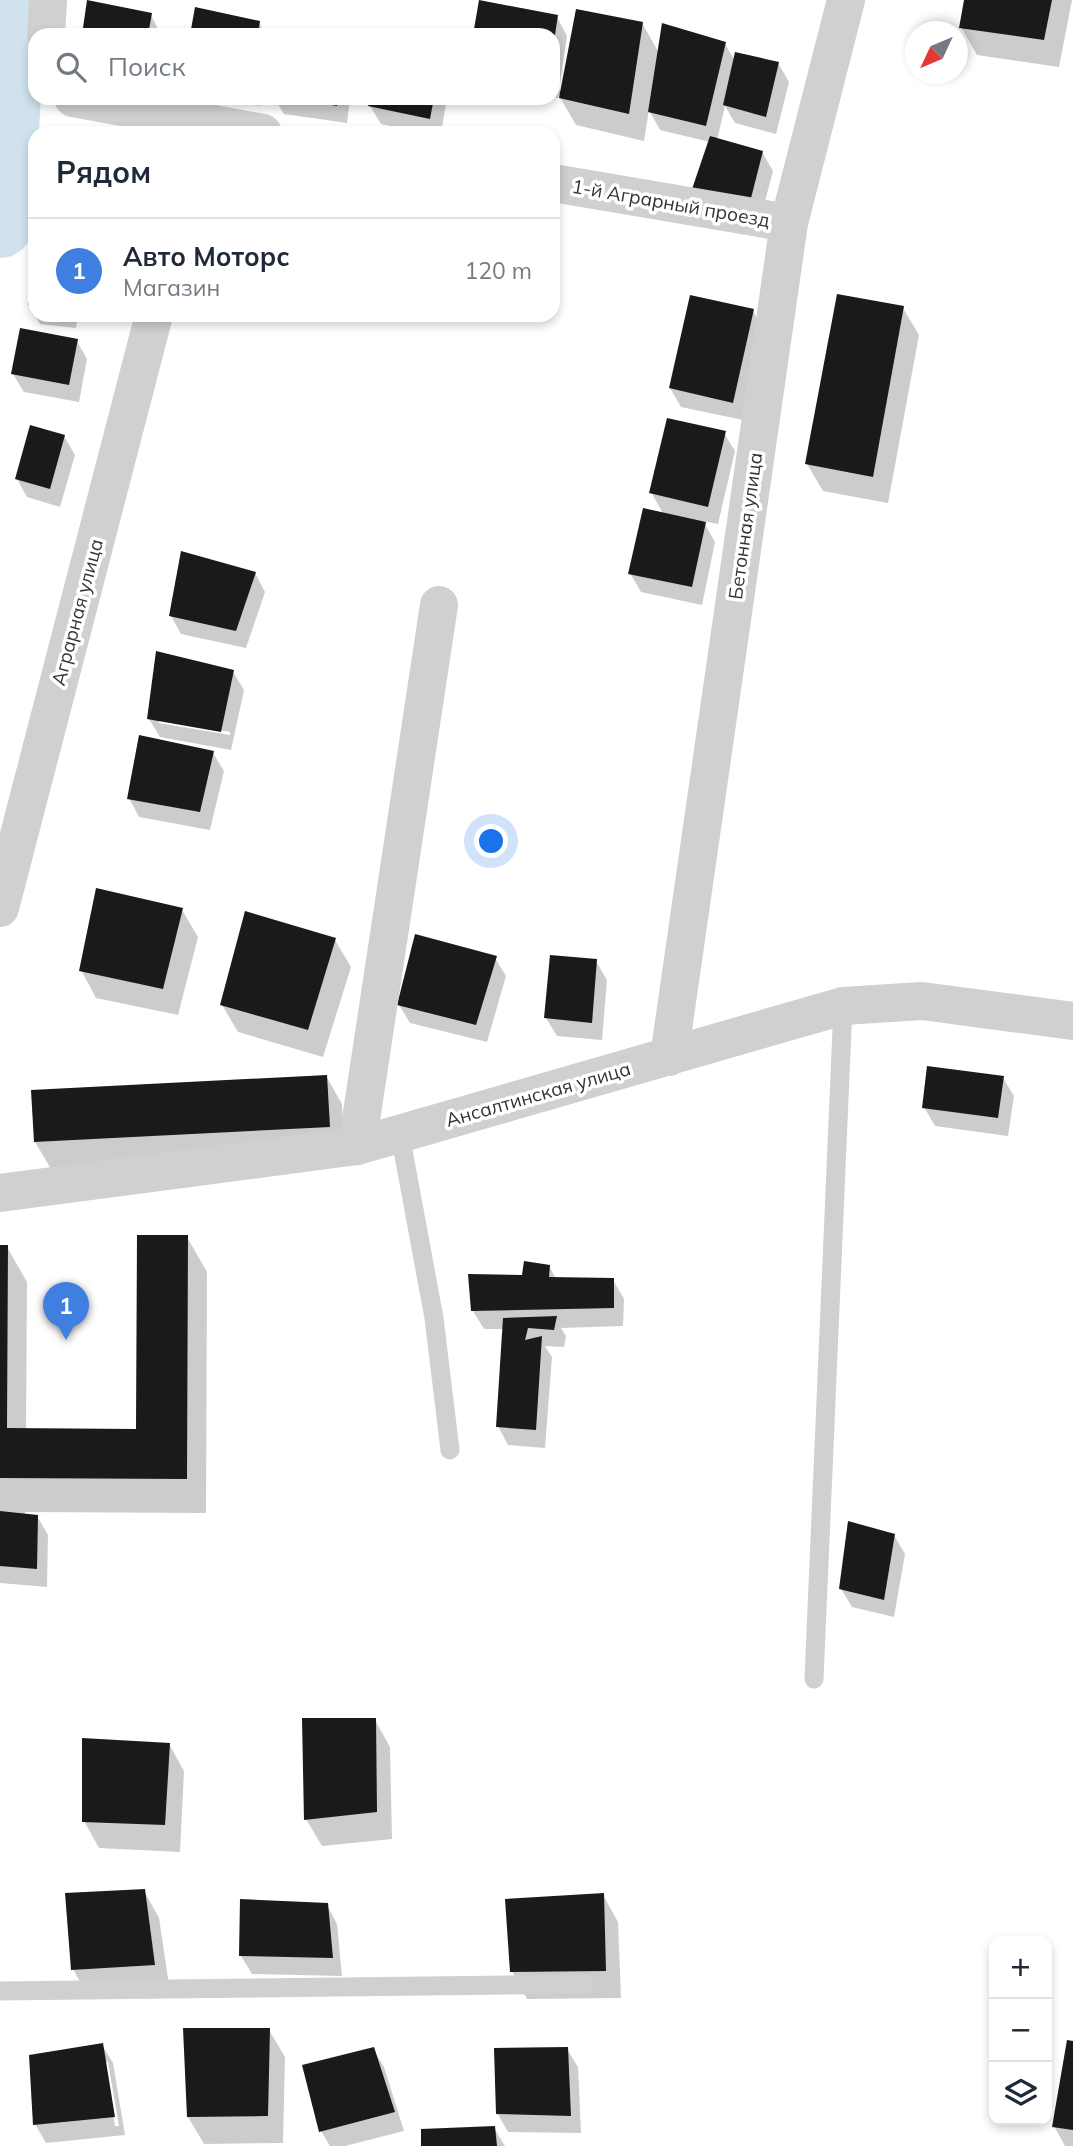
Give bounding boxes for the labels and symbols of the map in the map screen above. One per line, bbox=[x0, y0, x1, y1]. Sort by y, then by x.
north arrow bbox=[905, 21, 968, 84]
street label: 1-й Аграрный проезд bbox=[570, 174, 772, 232]
street label: Бетонная улица bbox=[723, 451, 767, 601]
street label: Аграрная улица bbox=[46, 536, 108, 688]
your location bbox=[474, 824, 508, 858]
street label: Ансалтинская улица bbox=[443, 1056, 633, 1132]
pin: 1 bbox=[43, 1282, 89, 1340]

